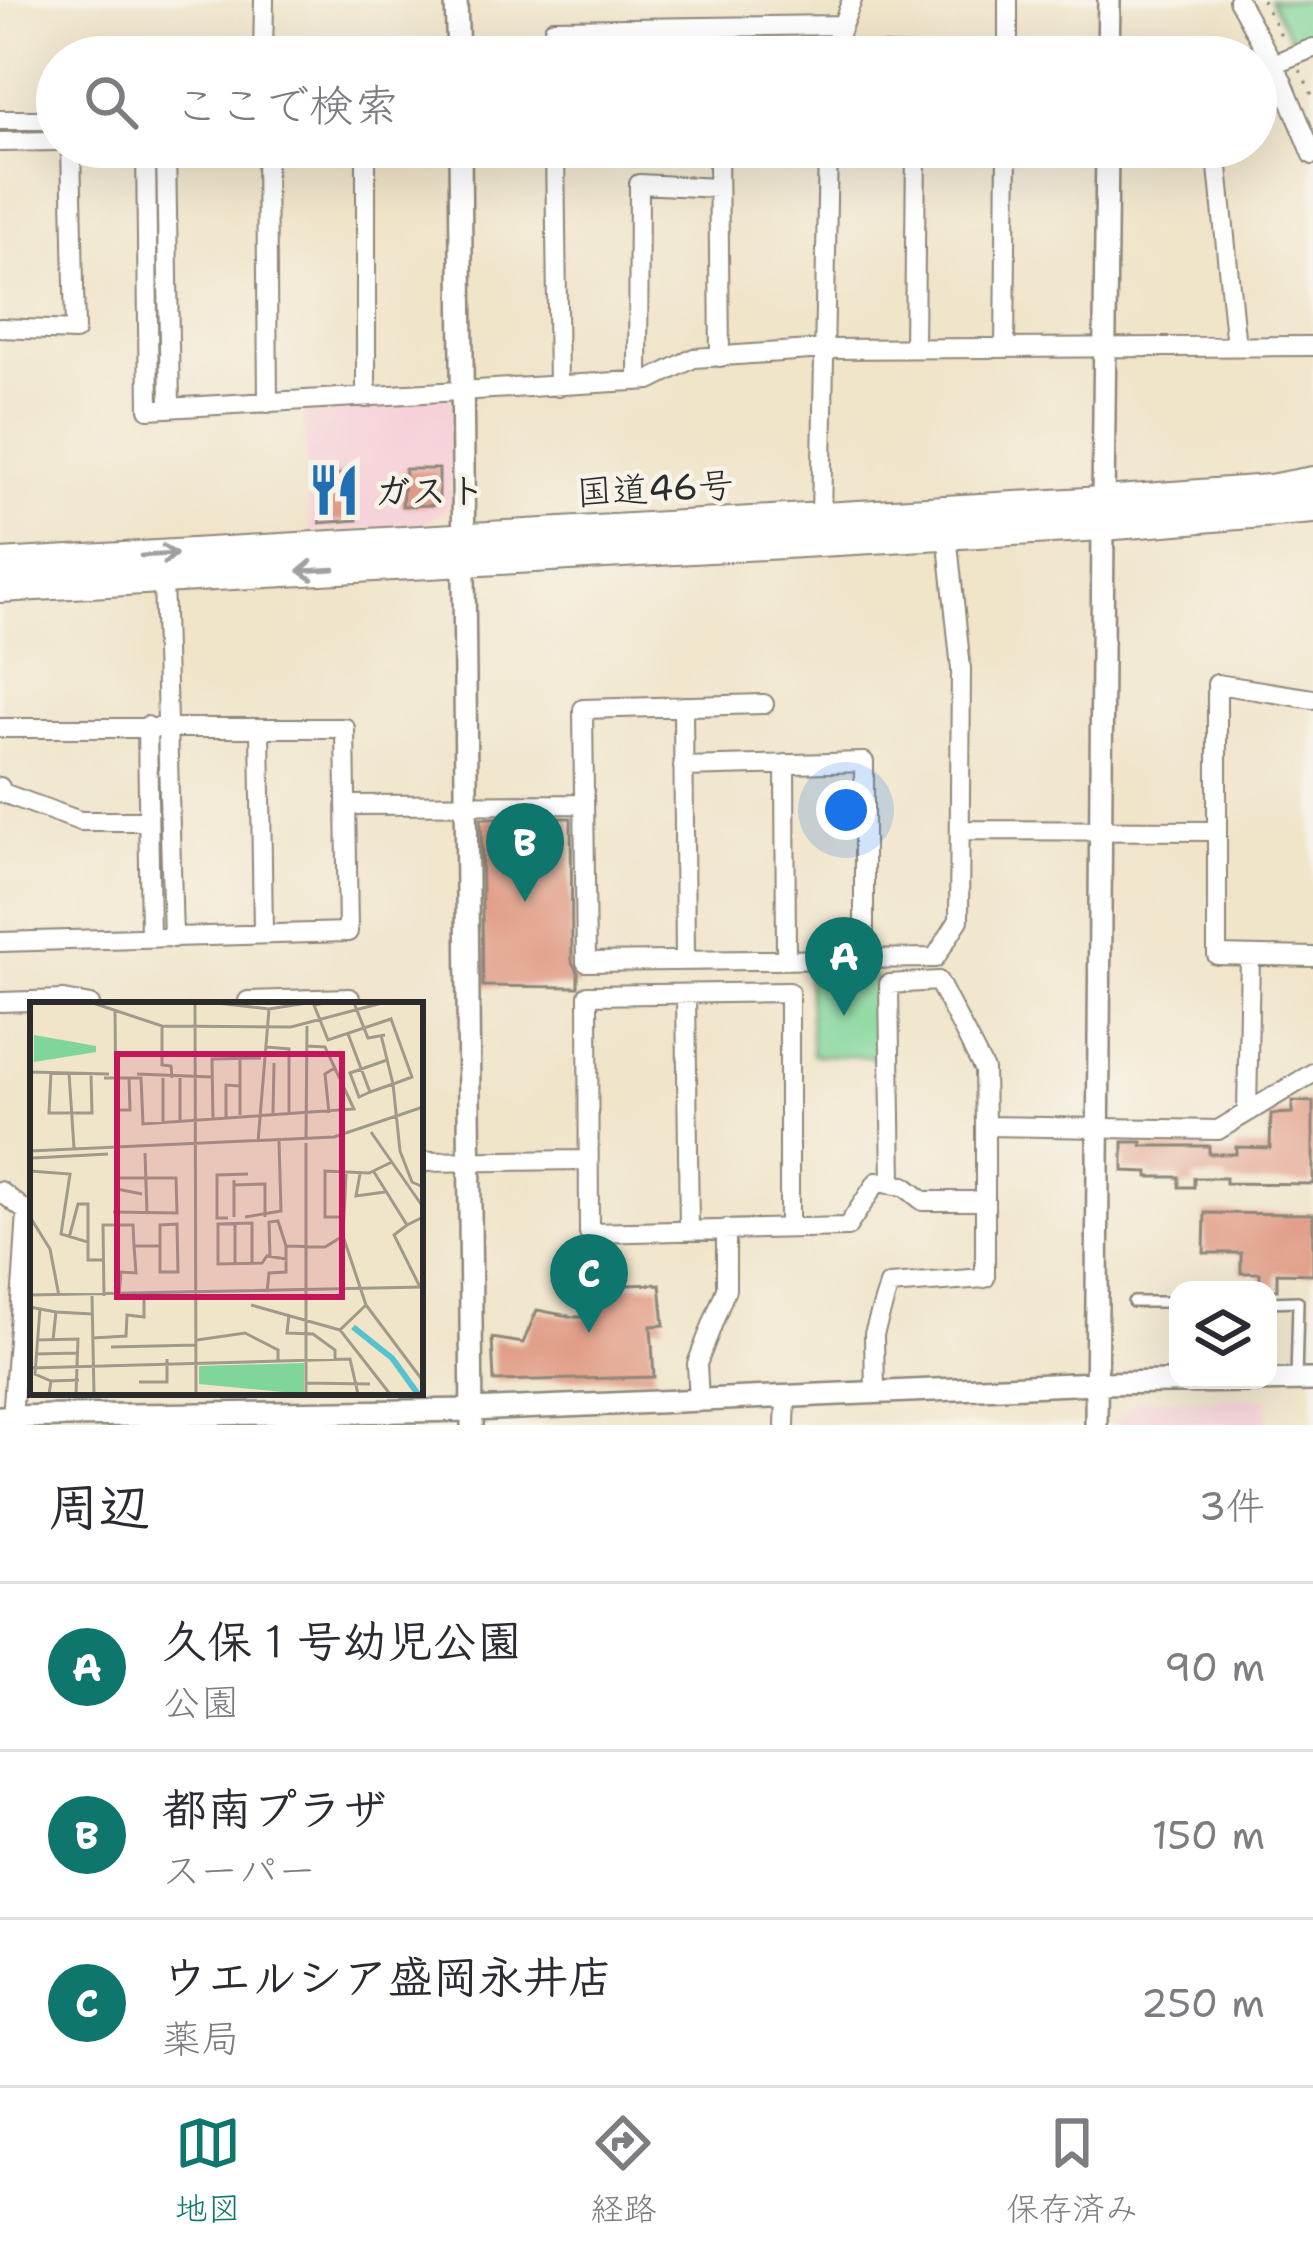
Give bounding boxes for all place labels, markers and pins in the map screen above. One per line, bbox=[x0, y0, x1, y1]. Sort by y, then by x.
restaurant icon: ガスト bbox=[305, 461, 363, 519]
place label: ガスト bbox=[374, 466, 486, 515]
pin: B bbox=[486, 803, 564, 902]
pin: A bbox=[805, 917, 883, 1016]
pin: C bbox=[550, 1234, 628, 1333]

